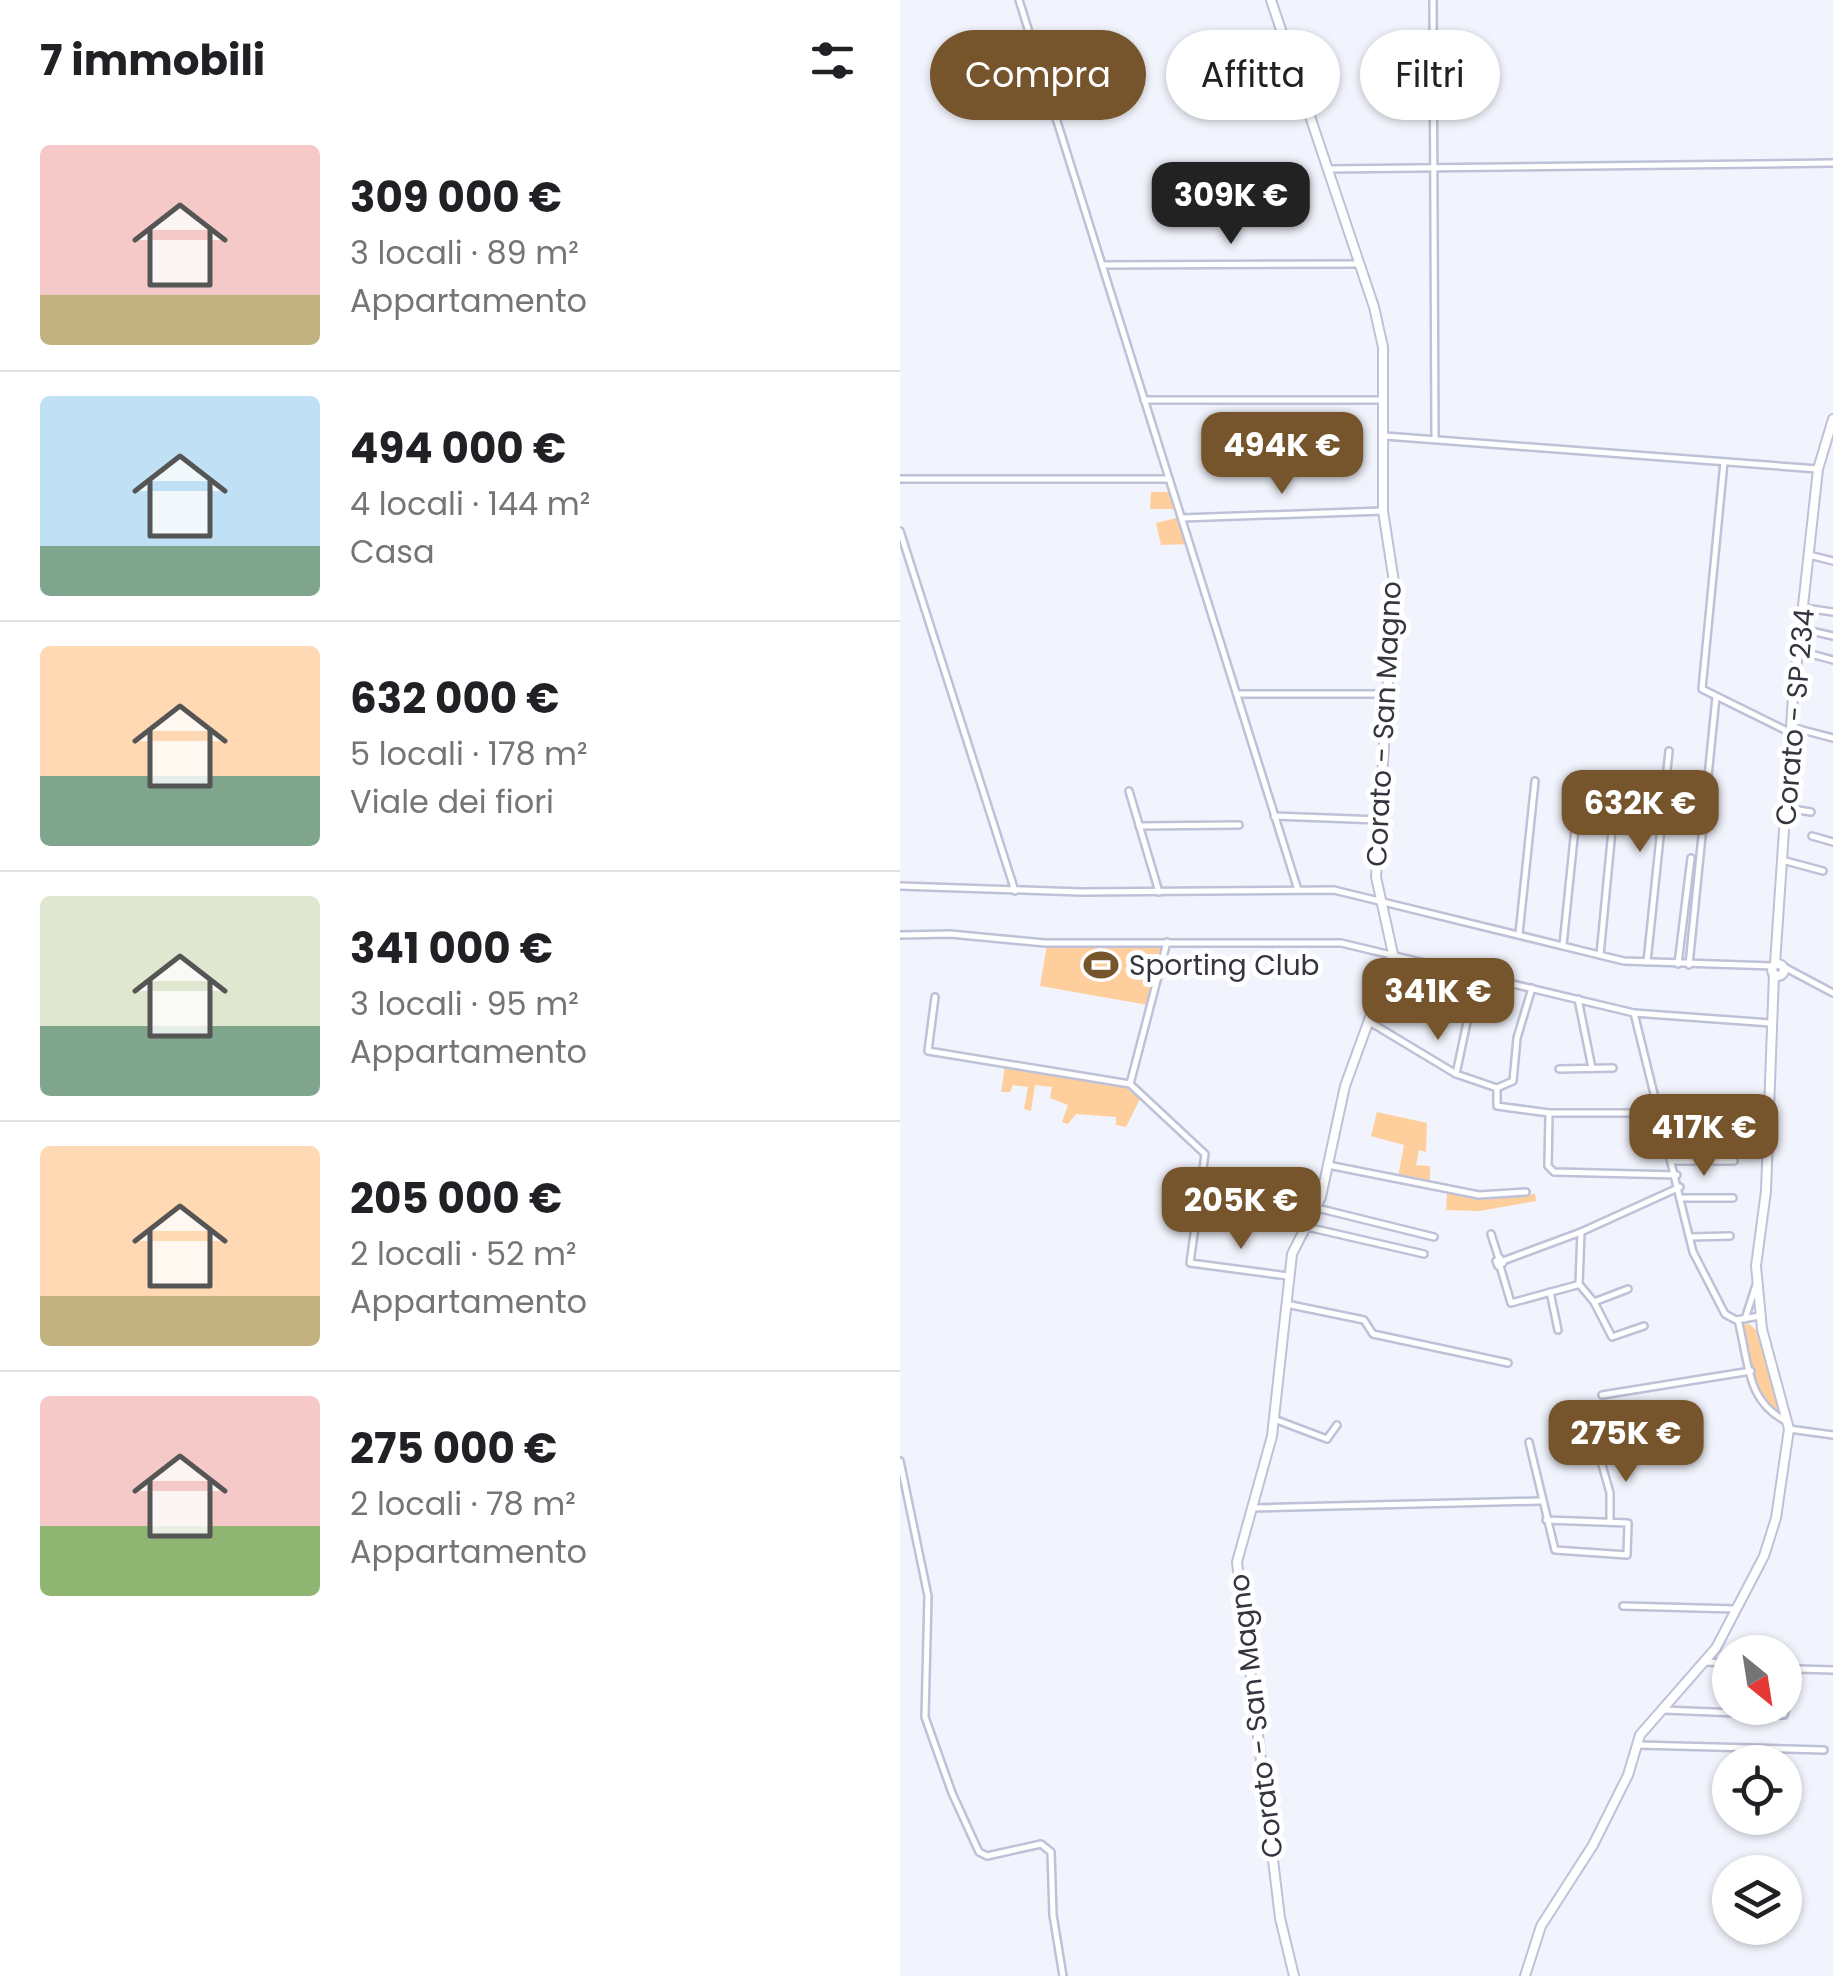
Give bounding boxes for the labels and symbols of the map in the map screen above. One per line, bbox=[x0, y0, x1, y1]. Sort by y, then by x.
pin: 309K € bbox=[1150, 162, 1312, 247]
pin: 494K € bbox=[1201, 412, 1363, 497]
street label: Corato - San Magno bbox=[1357, 580, 1411, 868]
street label: Corato - SP 234 bbox=[1766, 607, 1824, 827]
pin: 632K € bbox=[1559, 770, 1721, 855]
sports icon: Sporting Club bbox=[1082, 946, 1120, 984]
place label: Sporting Club bbox=[1129, 946, 1320, 985]
pin: 341K € bbox=[1357, 958, 1519, 1043]
pin: 417K € bbox=[1623, 1094, 1785, 1179]
pin: 205K € bbox=[1160, 1167, 1322, 1252]
pin: 275K € bbox=[1545, 1400, 1707, 1485]
street label: Corato - San Magno bbox=[1219, 1572, 1293, 1860]
north arrow bbox=[1712, 1635, 1802, 1725]

